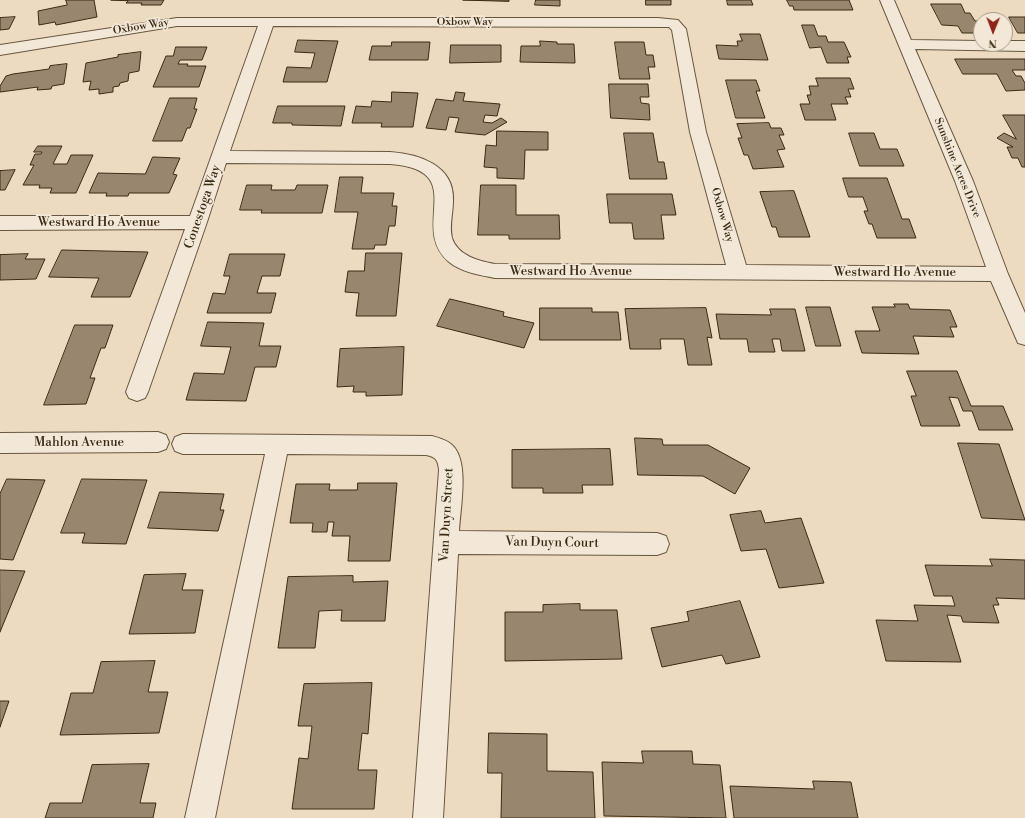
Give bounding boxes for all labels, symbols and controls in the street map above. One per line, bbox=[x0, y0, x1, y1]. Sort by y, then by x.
north arrow bbox=[973, 12, 1013, 52]
street label: Oxbow Way bbox=[437, 15, 493, 29]
street label: Oxbow Way bbox=[112, 16, 170, 38]
text: N bbox=[988, 36, 997, 50]
street label: Sunshine Acres Drive bbox=[931, 116, 983, 220]
street label: Conestoga Way bbox=[181, 163, 225, 251]
street label: Oxbow Way bbox=[708, 186, 736, 244]
street label: Westward Ho Avenue bbox=[38, 215, 160, 231]
street label: Westward Ho Avenue bbox=[510, 264, 632, 280]
street label: Westward Ho Avenue bbox=[834, 265, 956, 281]
street label: Mahlon Avenue bbox=[34, 435, 124, 451]
street label: Van Duyn Street bbox=[437, 467, 457, 563]
street label: Van Duyn Court bbox=[505, 534, 599, 552]

